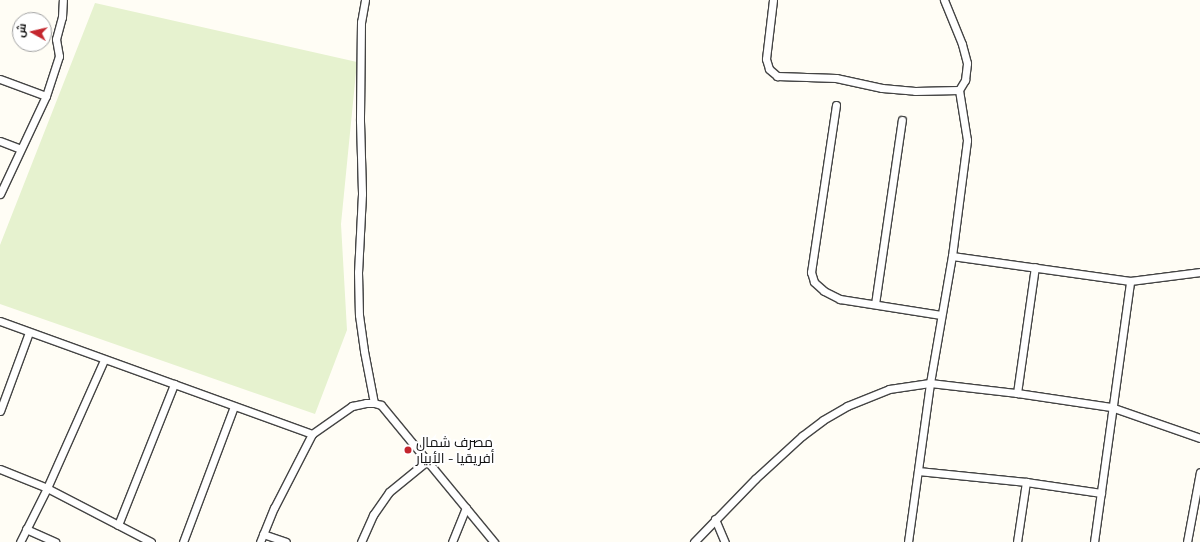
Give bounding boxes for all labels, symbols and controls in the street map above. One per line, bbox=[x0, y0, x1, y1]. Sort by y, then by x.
north arrow bbox=[12, 12, 52, 52]
text: ش bbox=[13, 23, 29, 38]
place label: مصرف شمال أفريقيا - الأبيار bbox=[416, 434, 496, 466]
marker: مصرف شمال أفريقيا - الأبيار bbox=[403, 445, 413, 455]

